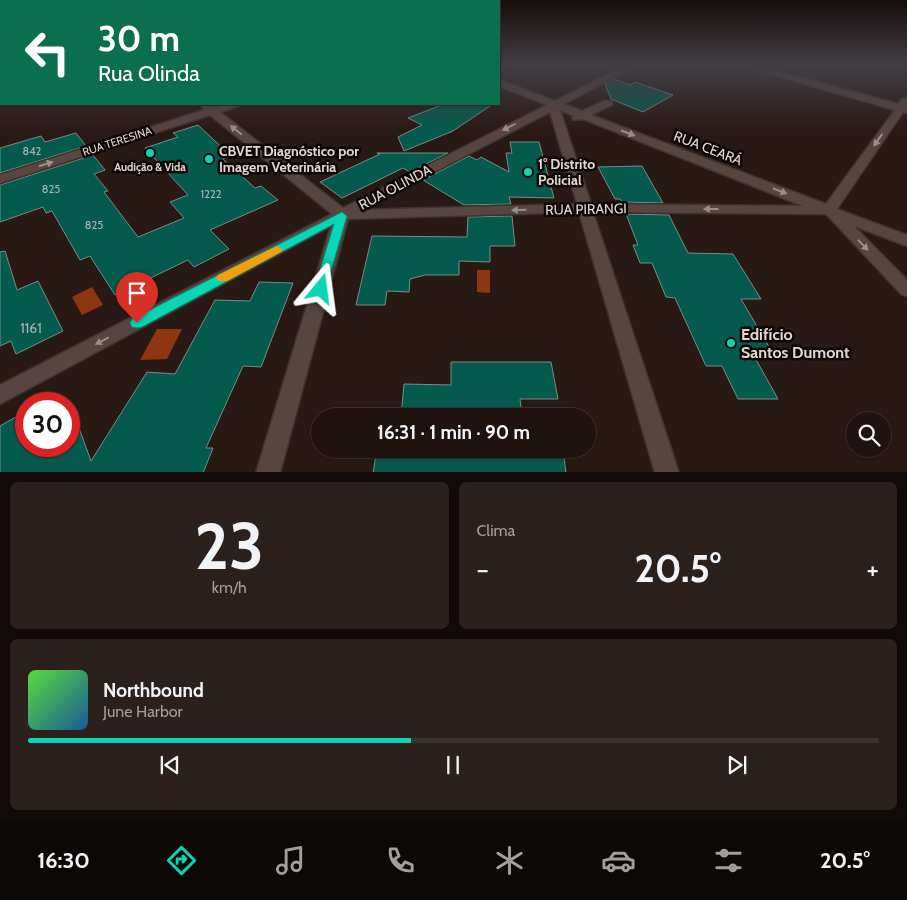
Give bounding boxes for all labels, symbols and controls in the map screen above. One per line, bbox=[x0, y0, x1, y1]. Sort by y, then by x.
text: 30 m bbox=[98, 17, 180, 60]
icon: left bbox=[15, 20, 80, 85]
text: Rua Olinda bbox=[98, 60, 200, 87]
street label: RUA TERESINA bbox=[81, 123, 154, 159]
one-way arrow bbox=[502, 123, 516, 131]
one-way arrow bbox=[229, 125, 242, 136]
street label: RUA CEARÁ bbox=[671, 127, 745, 169]
one-way arrow bbox=[621, 130, 635, 138]
one-way arrow bbox=[873, 133, 883, 146]
place label: CBVET Diagnóstico por Imagem Veterinária bbox=[219, 142, 359, 176]
house number: 842 bbox=[23, 144, 42, 158]
marker: Audição & Vida bbox=[144, 147, 156, 159]
marker: CBVET Diagnóstico por Imagem Veterinária bbox=[203, 153, 215, 165]
place label: 1° Distrito Policial bbox=[538, 155, 595, 189]
one-way arrow bbox=[39, 160, 54, 167]
place label: Audição & Vida bbox=[114, 160, 186, 174]
street label: RUA OLINDA bbox=[355, 160, 435, 214]
marker: 1° Distrito Policial bbox=[522, 166, 534, 178]
house number: 825 bbox=[42, 182, 60, 196]
house number: 1222 bbox=[201, 187, 222, 201]
one-way arrow bbox=[773, 187, 788, 195]
street label: RUA PIRANGI bbox=[545, 199, 627, 219]
one-way arrow bbox=[702, 205, 718, 213]
one-way arrow bbox=[511, 206, 527, 214]
house number: 825 bbox=[85, 218, 103, 232]
one-way arrow bbox=[857, 238, 869, 250]
position arrow bbox=[294, 262, 346, 314]
pin bbox=[116, 272, 158, 323]
icon: arrive bbox=[123, 279, 151, 307]
house number: 1161 bbox=[20, 319, 42, 337]
place label: Edifício Santos Dumont bbox=[741, 325, 850, 362]
one-way arrow bbox=[95, 337, 109, 345]
marker: Edifício Santos Dumont bbox=[725, 337, 737, 349]
speed limit sign: 30 bbox=[15, 392, 80, 457]
map controls bbox=[846, 412, 891, 457]
button: search bbox=[846, 412, 891, 457]
text: 16:31 · 1 min · 90 m bbox=[377, 421, 530, 444]
text: 23 bbox=[195, 506, 264, 585]
text: Clima bbox=[477, 521, 515, 540]
text: 20.5° bbox=[635, 545, 721, 592]
text: − bbox=[477, 552, 489, 586]
text: + bbox=[867, 552, 879, 586]
text: km/h bbox=[212, 578, 247, 597]
text: Northbound bbox=[103, 679, 204, 702]
text: June Harbor bbox=[103, 702, 183, 721]
icon: previous bbox=[156, 751, 184, 779]
icon: pause bbox=[439, 751, 467, 779]
icon: next bbox=[723, 751, 751, 779]
icon: directions bbox=[164, 843, 199, 878]
icon: music bbox=[273, 843, 308, 878]
icon: phone bbox=[383, 843, 418, 878]
icon: climate bbox=[492, 843, 527, 878]
icon: car bbox=[601, 843, 636, 878]
icon: filters bbox=[711, 843, 746, 878]
text: 16:30 bbox=[37, 847, 90, 874]
text: 20.5° bbox=[820, 847, 870, 874]

